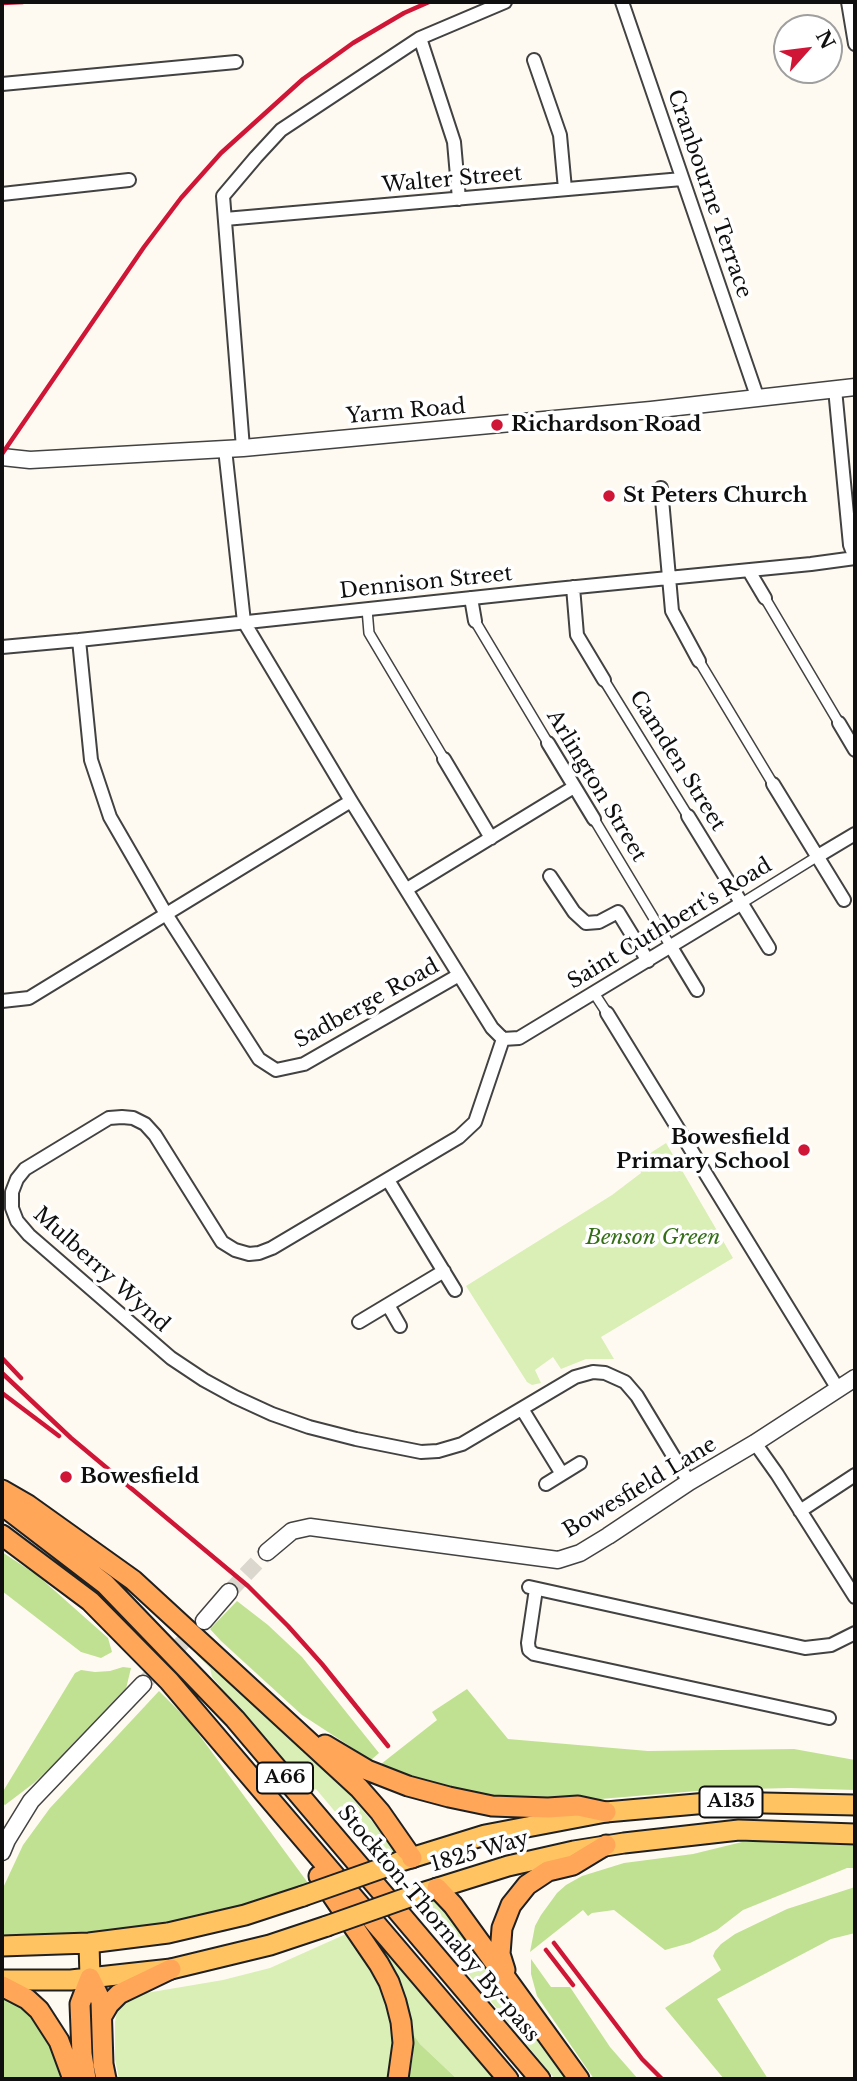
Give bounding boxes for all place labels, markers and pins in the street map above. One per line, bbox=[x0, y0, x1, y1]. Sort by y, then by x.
place label: Richardson Road bbox=[511, 412, 701, 438]
marker: Richardson Road bbox=[489, 417, 505, 433]
place label: St Peters Church bbox=[623, 483, 808, 509]
marker: St Peters Church bbox=[601, 488, 617, 504]
place label: Bowesfield Primary School bbox=[616, 1125, 790, 1175]
marker: Bowesfield Primary School bbox=[796, 1142, 812, 1158]
place label: Bowesfield bbox=[80, 1464, 199, 1490]
marker: Bowesfield bbox=[58, 1469, 74, 1485]

